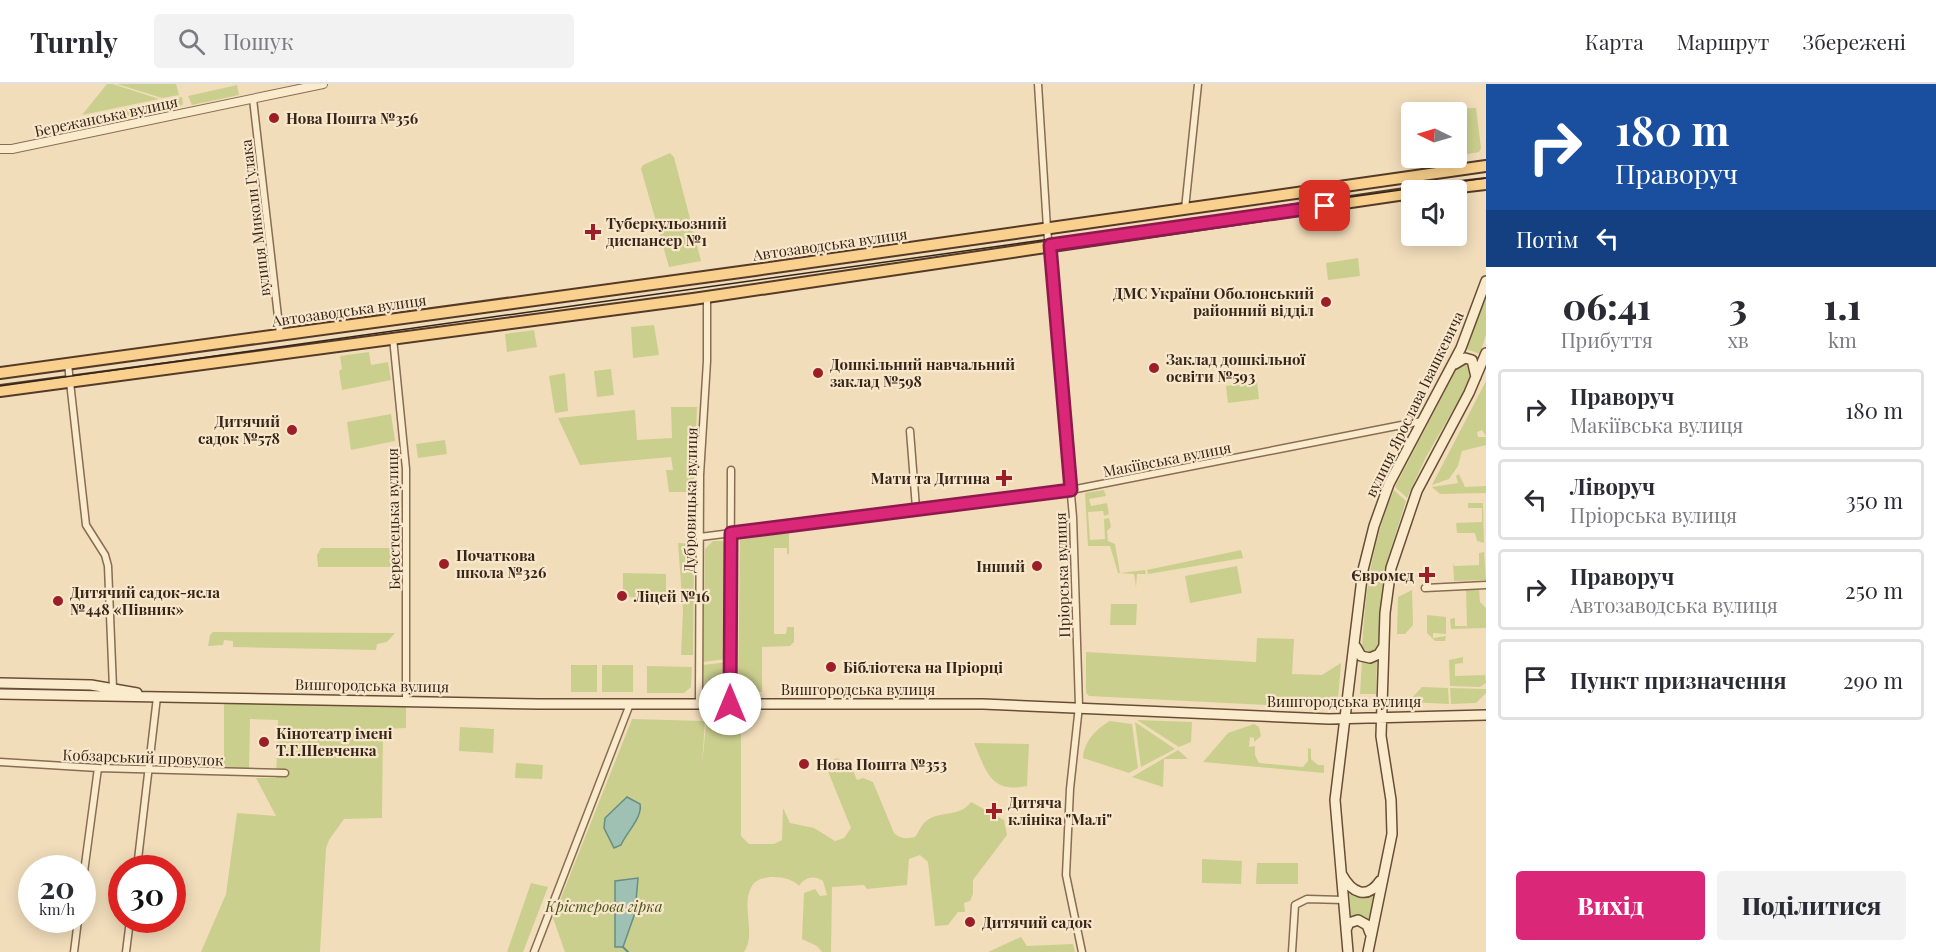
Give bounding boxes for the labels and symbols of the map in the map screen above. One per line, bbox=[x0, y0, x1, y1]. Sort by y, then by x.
street label: Бережанська вулиця bbox=[33, 91, 179, 141]
north arrow bbox=[1401, 102, 1467, 168]
place label: Нова Пошта №356 bbox=[286, 108, 418, 128]
marker: Нова Пошта №356 bbox=[267, 111, 281, 125]
street label: вулиця Миколи Гулака bbox=[235, 138, 275, 298]
pin bbox=[1299, 180, 1350, 231]
place label: Туберкульозний диспансер №1 bbox=[606, 213, 727, 250]
marker: Туберкульозний диспансер №1 bbox=[584, 223, 602, 241]
street label: Автозаводська вулиця bbox=[750, 223, 909, 265]
place label: ДМС України Оболонський районний відділ bbox=[1113, 283, 1314, 320]
street label: Автозаводська вулиця bbox=[269, 289, 428, 331]
marker: ДМС України Оболонський районний відділ bbox=[1319, 295, 1333, 309]
street label: вулиця Ярослава Івашкевича bbox=[1360, 307, 1468, 500]
place label: Заклад дошкільної освіти №593 bbox=[1166, 349, 1306, 386]
place label: Дошкільний навчальний заклад №598 bbox=[830, 354, 1015, 391]
marker: Заклад дошкільної освіти №593 bbox=[1147, 361, 1161, 375]
marker: Дошкільний навчальний заклад №598 bbox=[811, 366, 825, 380]
place label: Дитячий садок №578 bbox=[198, 411, 280, 448]
marker: Дитячий садок №578 bbox=[285, 423, 299, 437]
street label: Дубровицька вулиця bbox=[679, 427, 701, 573]
street label: Макіївська вулиця bbox=[1101, 437, 1233, 481]
street label: Берестецька вулиця bbox=[382, 448, 404, 590]
place label: Мати та Дитина bbox=[871, 468, 990, 488]
marker: Мати та Дитина bbox=[995, 469, 1013, 487]
street label: Пріорська вулиця bbox=[1050, 512, 1074, 638]
place label: Початкова школа №326 bbox=[456, 545, 546, 582]
place label: Інший bbox=[976, 556, 1025, 576]
marker: Початкова школа №326 bbox=[437, 557, 451, 571]
marker: Інший bbox=[1030, 559, 1044, 573]
place label: Євромед bbox=[1351, 565, 1414, 585]
marker: Євромед bbox=[1418, 566, 1436, 584]
place label: Дитячий садок-ясла №448 «Півник» bbox=[70, 582, 220, 619]
place label: Ліцей №16 bbox=[633, 586, 710, 606]
marker: Ліцей №16 bbox=[615, 589, 629, 603]
marker: Дитячий садок-ясла №448 «Півник» bbox=[51, 594, 65, 608]
place label: Бібліотека на Пріорці bbox=[843, 657, 1003, 677]
marker: Бібліотека на Пріорці bbox=[824, 660, 838, 674]
position arrow bbox=[698, 672, 762, 736]
street label: Вишгородська вулиця bbox=[295, 674, 449, 696]
street label: Вишгородська вулиця bbox=[781, 679, 935, 699]
street label: Вишгородська вулиця bbox=[1267, 691, 1421, 711]
place label: Кінотеатр імені Т.Г.Шевченка bbox=[276, 723, 393, 760]
marker: Кінотеатр імені Т.Г.Шевченка bbox=[257, 735, 271, 749]
street label: Кобзарський провулок bbox=[62, 744, 224, 770]
place label: Нова Пошта №353 bbox=[816, 754, 947, 774]
marker: Нова Пошта №353 bbox=[797, 757, 811, 771]
place label: Дитяча клініка "Малі" bbox=[1008, 792, 1112, 829]
marker: Дитяча клініка "Малі" bbox=[985, 802, 1003, 820]
speed limit sign: 30 bbox=[108, 855, 186, 933]
park label: Крістерова гірка bbox=[544, 896, 663, 916]
place label: Дитячий садок bbox=[982, 912, 1093, 932]
marker: Дитячий садок bbox=[963, 915, 977, 929]

